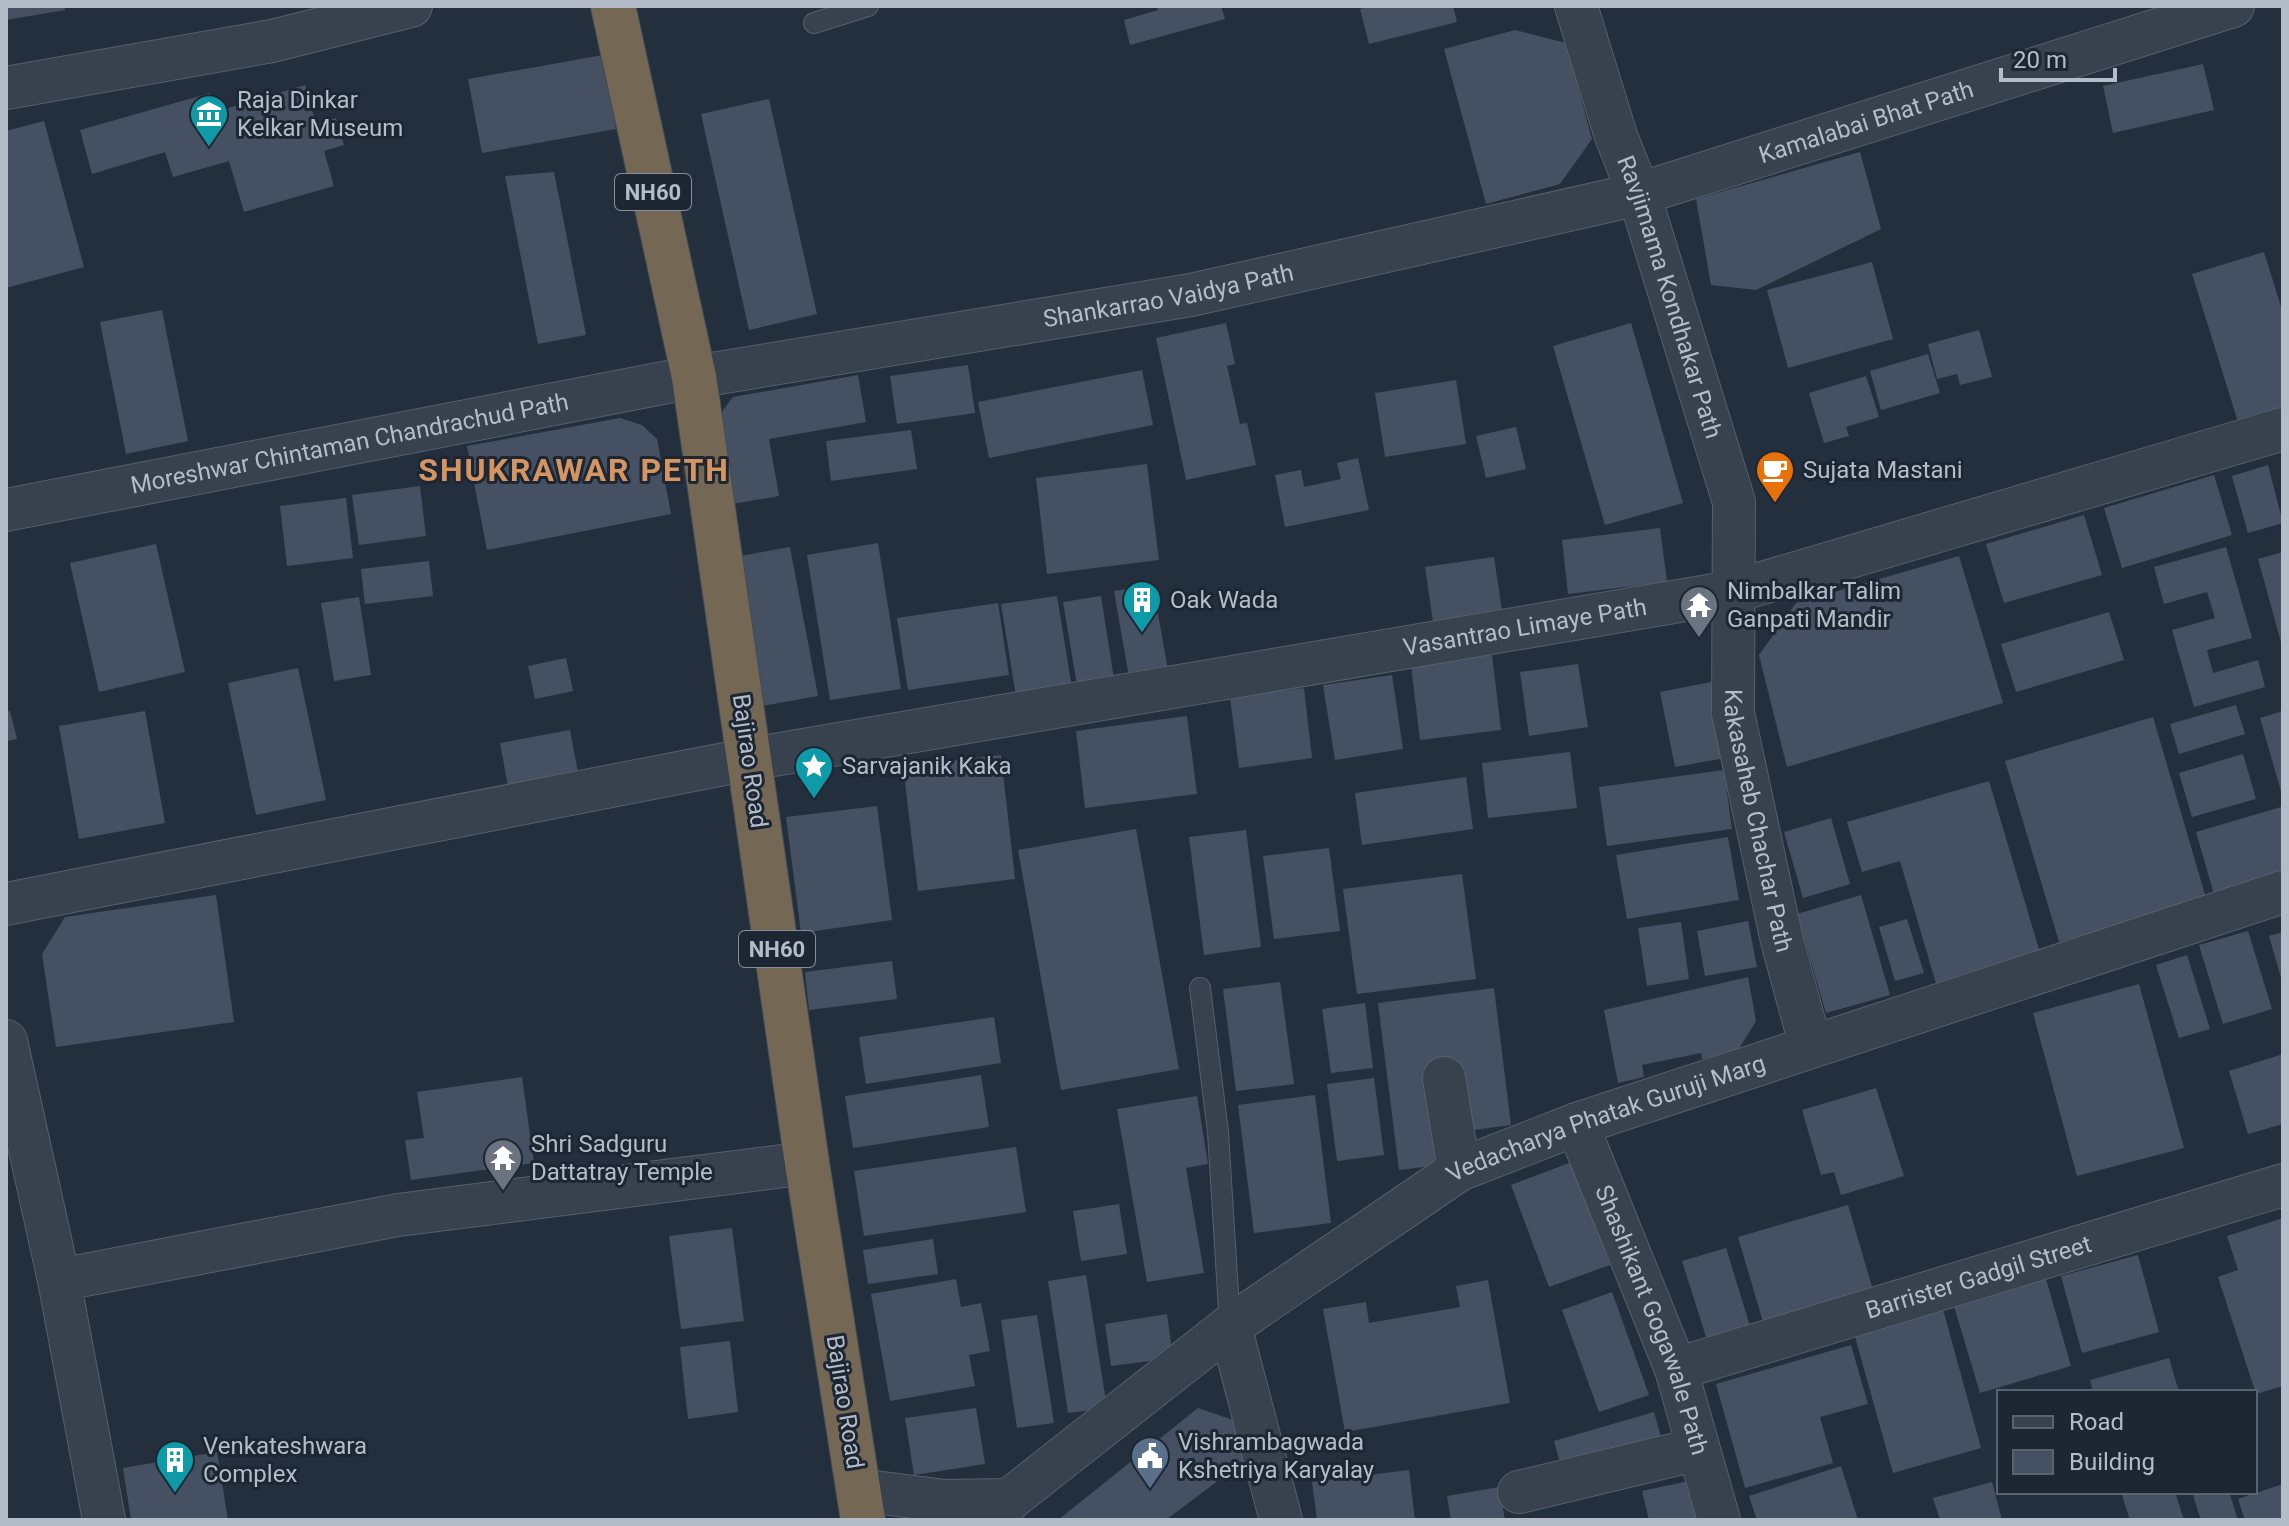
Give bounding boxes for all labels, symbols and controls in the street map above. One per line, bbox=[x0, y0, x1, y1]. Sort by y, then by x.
scale bar bbox=[2001, 32, 2115, 82]
text: 20 m bbox=[2013, 46, 2067, 74]
street label: Kamalabai Bhat Path bbox=[1755, 75, 1977, 169]
place label: Raja Dinkar Kelkar Museum bbox=[237, 86, 403, 142]
museum icon: Raja Dinkar Kelkar Museum bbox=[188, 93, 230, 148]
street label: Ravjimama Kondhakar Path bbox=[1611, 152, 1728, 442]
road number: NH60 bbox=[615, 174, 691, 210]
street label: Shankarrao Vaidya Path bbox=[1041, 258, 1296, 333]
street label: Moreshwar Chintaman Chandrachud Path bbox=[128, 388, 571, 500]
cafe icon: Sujata Mastani bbox=[1754, 449, 1796, 504]
district label: SHUKRAWAR PETH bbox=[418, 451, 730, 489]
place label: Sujata Mastani bbox=[1803, 456, 1963, 484]
place label: Nimbalkar Talim Ganpati Mandir bbox=[1727, 577, 1901, 633]
building icon: Oak Wada bbox=[1121, 579, 1163, 634]
temple icon: Nimbalkar Talim Ganpati Mandir bbox=[1678, 584, 1720, 639]
place label: Oak Wada bbox=[1170, 586, 1278, 614]
street label: Vasantrao Limaye Path bbox=[1401, 593, 1649, 662]
street label: Kakasaheb Chachar Path bbox=[1719, 689, 1798, 955]
street label: Bajirao Road bbox=[727, 692, 773, 830]
place icon: Sarvajanik Kaka bbox=[793, 745, 835, 800]
place label: Sarvajanik Kaka bbox=[842, 752, 1012, 780]
road number: NH60 bbox=[739, 931, 815, 967]
street label: Vedacharya Phatak Guruji Marg bbox=[1441, 1049, 1769, 1188]
place label: Shri Sadguru Dattatray Temple bbox=[531, 1130, 713, 1186]
temple icon: Shri Sadguru Dattatray Temple bbox=[482, 1137, 524, 1192]
street label: Shashikant Gogawale Path bbox=[1589, 1181, 1714, 1458]
street label: Barrister Gadgil Street bbox=[1862, 1230, 2095, 1325]
street label: Bajirao Road bbox=[821, 1333, 869, 1471]
legend bbox=[1997, 1390, 2257, 1494]
text: Road bbox=[2069, 1408, 2124, 1436]
place label: Vishrambagwada Kshetriya Karyalay bbox=[1178, 1428, 1375, 1484]
place label: Venkateshwara Complex bbox=[203, 1432, 367, 1488]
public building icon: Vishrambagwada Kshetriya Karyalay bbox=[1129, 1435, 1171, 1490]
building icon: Venkateshwara Complex bbox=[154, 1439, 196, 1494]
text: Building bbox=[2069, 1448, 2155, 1476]

